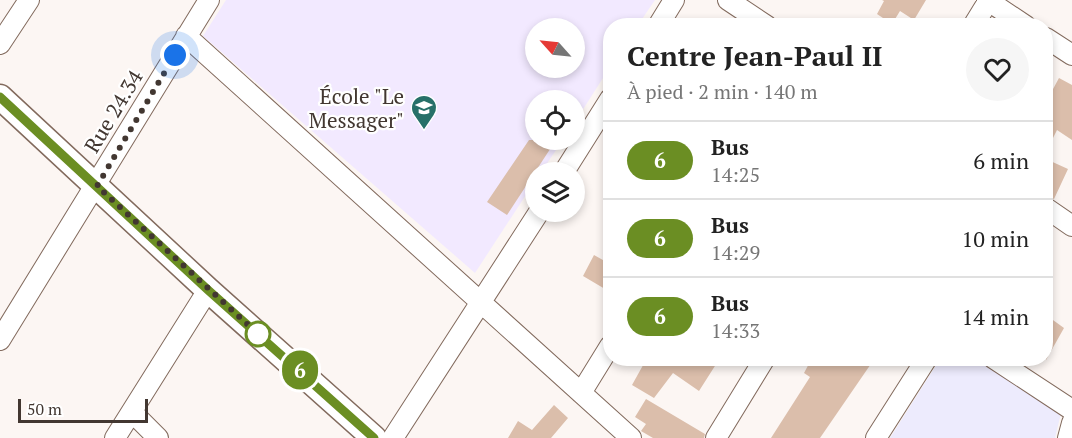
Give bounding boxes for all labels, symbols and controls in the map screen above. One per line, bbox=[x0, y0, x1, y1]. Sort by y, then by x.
north arrow bbox=[525, 18, 585, 78]
map controls bbox=[525, 18, 585, 222]
text: Centre Jean-Paul II bbox=[627, 37, 883, 74]
button: heart bbox=[966, 38, 1029, 101]
your location bbox=[160, 40, 190, 70]
street label: Rue 24.34 bbox=[77, 64, 149, 158]
text: À pied · 2 min · 140 m bbox=[627, 78, 817, 105]
place label: École "Le Messager" bbox=[309, 82, 404, 134]
button: locate bbox=[525, 90, 585, 150]
school or university icon: École "Le Messager" bbox=[409, 93, 439, 131]
text: Bus bbox=[711, 132, 749, 161]
text: 6 bbox=[654, 146, 666, 174]
text: 6 min bbox=[973, 146, 1029, 175]
text: 14:25 bbox=[711, 161, 760, 188]
button: layers bbox=[525, 162, 585, 222]
text: Bus bbox=[711, 210, 749, 239]
text: 6 bbox=[654, 224, 666, 252]
text: 10 min bbox=[962, 224, 1029, 253]
text: 14:29 bbox=[711, 239, 760, 266]
text: Bus bbox=[711, 288, 749, 317]
text: 6 bbox=[654, 302, 666, 330]
text: 14 min bbox=[962, 302, 1029, 331]
text: 14:33 bbox=[711, 317, 760, 344]
unlabelled marker bbox=[245, 321, 271, 347]
line badge: 6 bbox=[280, 350, 320, 389]
text: 6 bbox=[294, 356, 306, 384]
scale bar bbox=[18, 396, 148, 424]
text: 50 m bbox=[27, 398, 62, 420]

